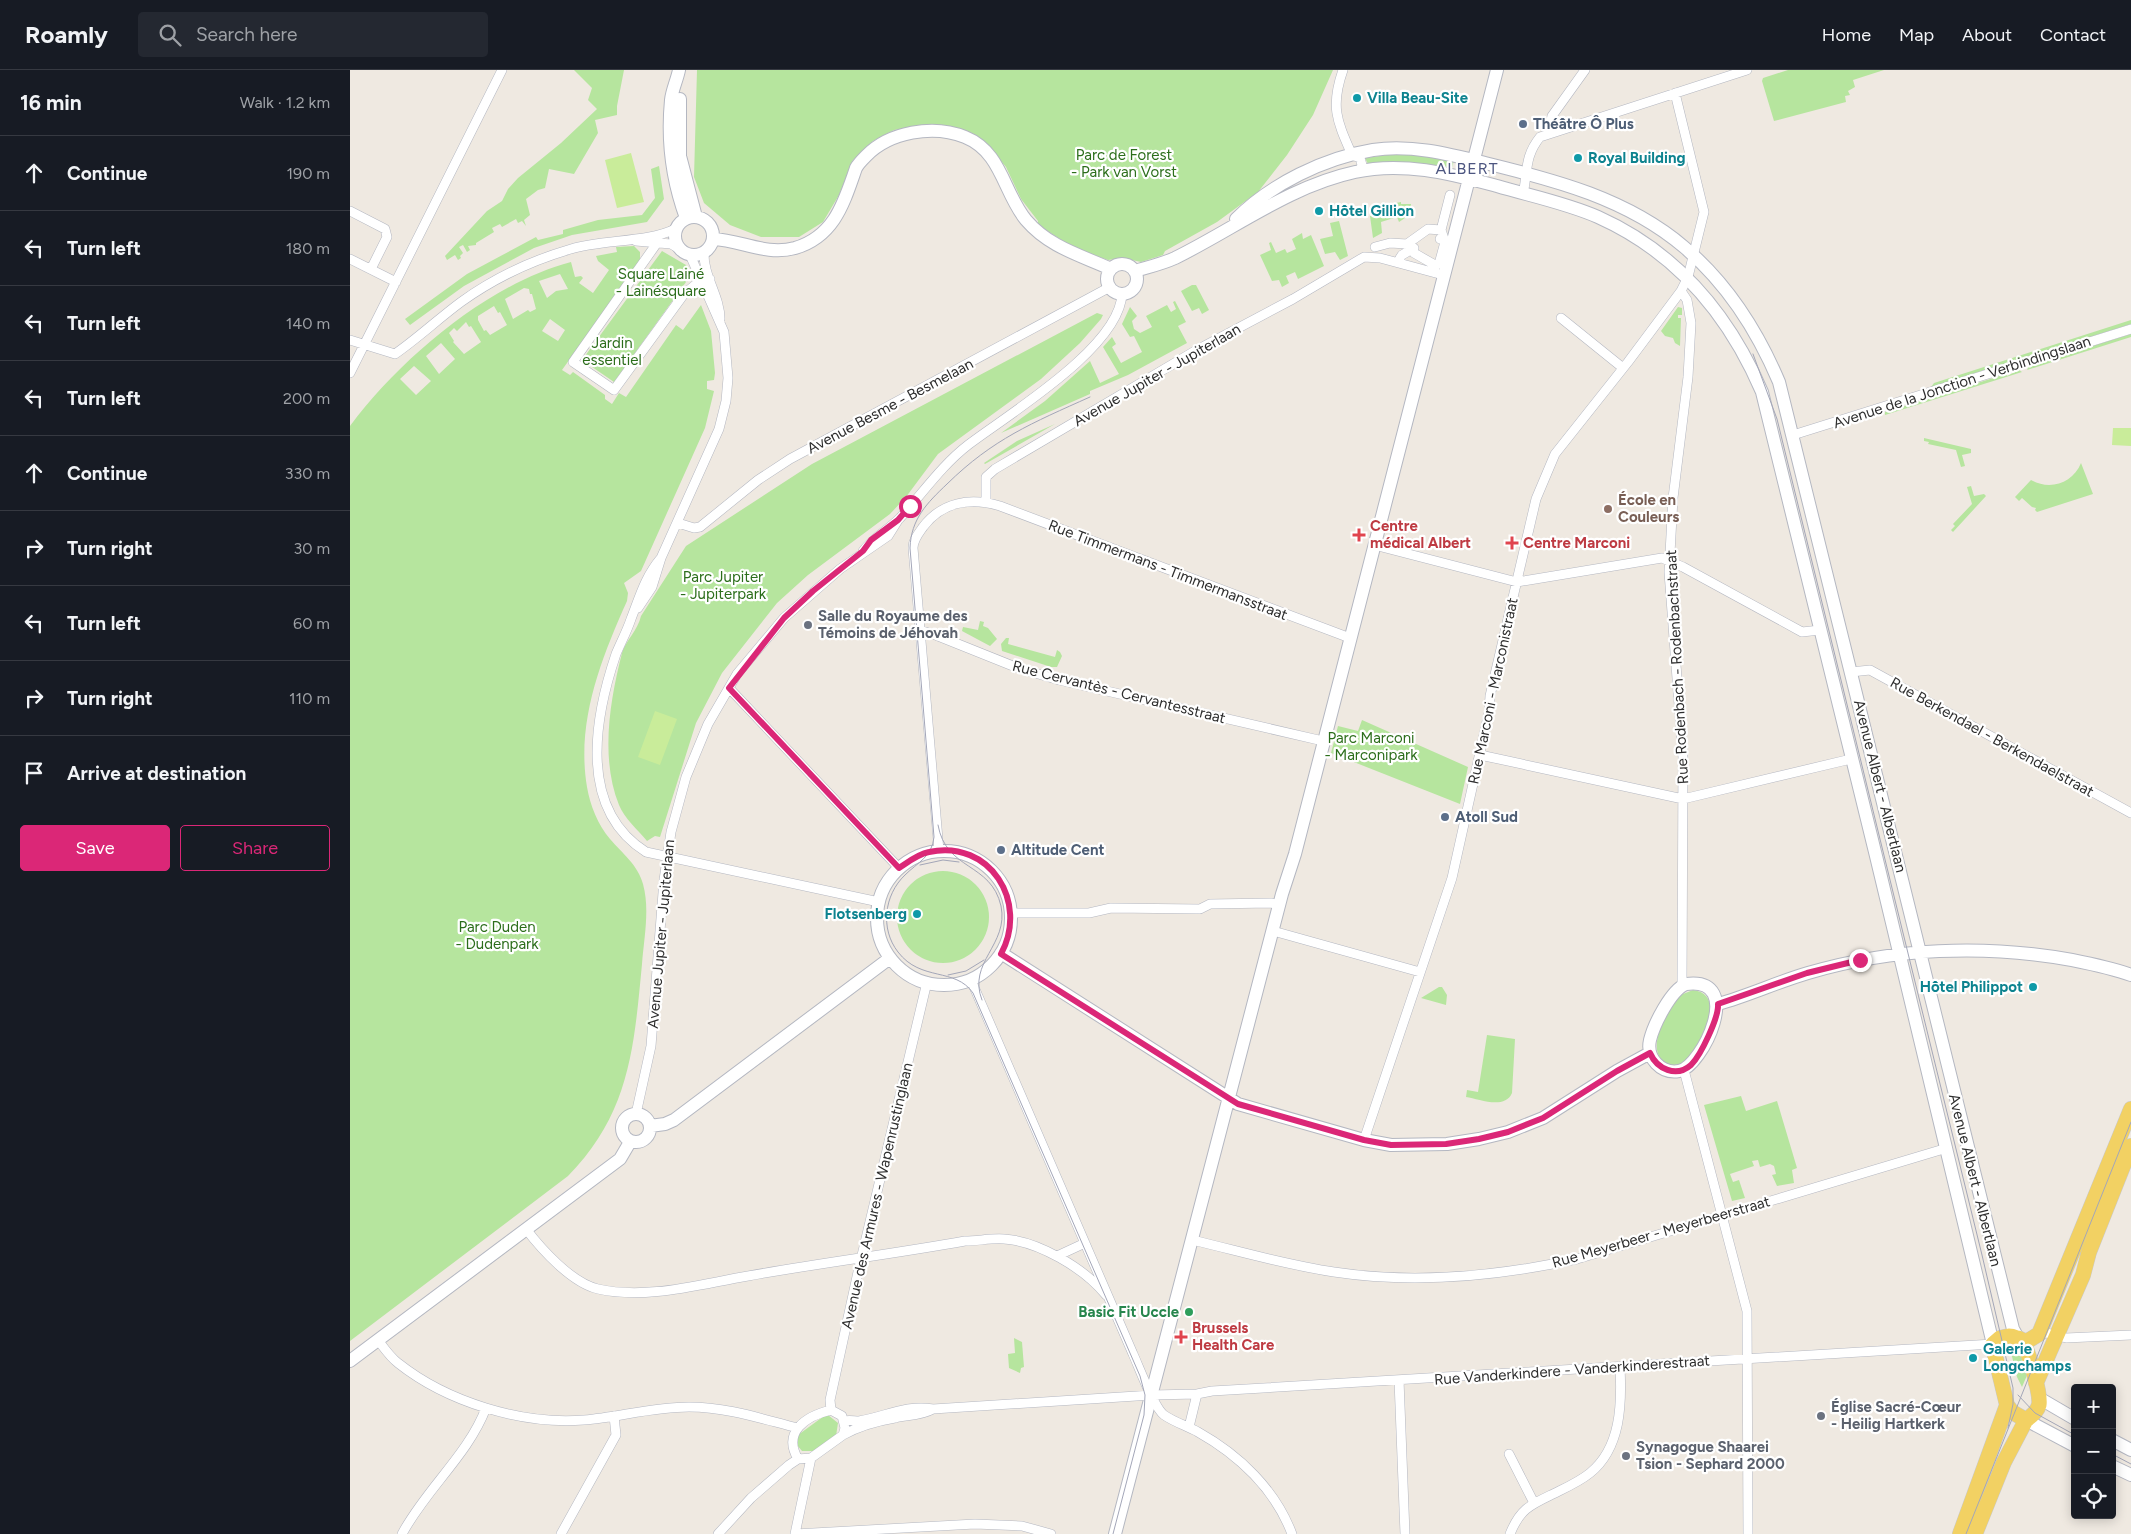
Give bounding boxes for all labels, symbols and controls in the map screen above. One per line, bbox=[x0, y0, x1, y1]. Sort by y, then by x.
search box bbox=[138, 12, 488, 57]
text: Roamly bbox=[25, 20, 108, 49]
icon: search bbox=[156, 21, 184, 49]
text: Search here bbox=[196, 23, 297, 46]
text: Home bbox=[1822, 24, 1871, 46]
text: Map bbox=[1899, 24, 1934, 46]
text: About bbox=[1962, 24, 2012, 46]
text: Contact bbox=[2040, 24, 2106, 46]
place label: Villa Beau-Site bbox=[1367, 89, 1469, 107]
text: 16 min bbox=[20, 90, 82, 115]
marker: Villa Beau-Site bbox=[1351, 92, 1363, 104]
text: Walk · 1.2 km bbox=[240, 93, 330, 112]
place label: Théâtre Ô Plus bbox=[1533, 115, 1634, 133]
marker: Théâtre Ô Plus bbox=[1517, 118, 1529, 130]
park label: Parc de Forest - Park van Vorst bbox=[1071, 146, 1177, 181]
place label: Royal Building bbox=[1588, 149, 1685, 167]
marker: Royal Building bbox=[1572, 152, 1584, 164]
icon: ahead bbox=[20, 159, 48, 187]
district label: ALBERT bbox=[1435, 159, 1499, 178]
text: Continue bbox=[67, 162, 147, 185]
text: 190 m bbox=[287, 164, 330, 183]
place label: Hôtel Gillion bbox=[1329, 202, 1414, 220]
marker: Hôtel Gillion bbox=[1313, 205, 1325, 217]
icon: left bbox=[20, 234, 48, 262]
text: Turn left bbox=[67, 237, 141, 260]
text: 180 m bbox=[286, 239, 330, 258]
park label: Square Lainé - Lainésquare bbox=[616, 265, 706, 300]
icon: left bbox=[20, 309, 48, 337]
text: Turn left bbox=[67, 312, 141, 335]
text: 140 m bbox=[286, 314, 330, 333]
street label: Avenue Jupiter - Jupiterlaan bbox=[1070, 320, 1244, 430]
street label: Avenue de la Jonction - Verbindingslaan bbox=[1831, 332, 2093, 432]
park label: Jardin essentiel bbox=[582, 334, 642, 369]
street label: Avenue Besme - Besmelaan bbox=[804, 354, 976, 458]
icon: left bbox=[20, 384, 48, 412]
text: Turn left bbox=[67, 387, 141, 410]
text: 200 m bbox=[283, 389, 330, 408]
icon: ahead bbox=[20, 459, 48, 487]
text: Continue bbox=[67, 462, 147, 485]
text: 330 m bbox=[285, 464, 330, 483]
place label: École en Couleurs bbox=[1618, 491, 1679, 526]
route start bbox=[899, 495, 922, 518]
marker: École en Couleurs bbox=[1602, 503, 1614, 515]
street label: Rue Timmermans - Timmermansstraat bbox=[1046, 516, 1290, 624]
place label: Centre médical Albert bbox=[1370, 517, 1471, 552]
marker: Centre médical Albert bbox=[1352, 528, 1366, 542]
icon: right bbox=[20, 534, 48, 562]
place label: Centre Marconi bbox=[1523, 534, 1630, 552]
marker: Centre Marconi bbox=[1505, 536, 1519, 550]
text: Turn right bbox=[67, 537, 153, 560]
text: 30 m bbox=[293, 539, 330, 558]
street label: Rue Rodenbach - Rodenbachstraat bbox=[1662, 549, 1692, 785]
park label: Parc Jupiter - Jupiterpark bbox=[680, 568, 767, 603]
street label: Rue Marconi - Marconistraat bbox=[1464, 596, 1522, 786]
place label: Salle du Royaume des Témoins de Jéhovah bbox=[818, 607, 968, 642]
icon: left bbox=[20, 609, 48, 637]
text: Turn left bbox=[67, 612, 141, 635]
text: 60 m bbox=[293, 614, 330, 633]
marker: Salle du Royaume des Témoins de Jéhovah bbox=[802, 619, 814, 631]
street label: Rue Cervantès - Cervantesstraat bbox=[1011, 657, 1228, 727]
street label: Rue Berkendael - Berkendaelstraat bbox=[1887, 673, 2097, 801]
icon: right bbox=[20, 684, 48, 712]
text: Turn right bbox=[67, 687, 153, 710]
text: 110 m bbox=[289, 689, 330, 708]
street label: Avenue Albert - Albertlaan bbox=[1850, 698, 1910, 874]
park label: Parc Marconi - Marconipark bbox=[1325, 729, 1418, 764]
icon: arrive bbox=[20, 759, 48, 787]
text: Arrive at destination bbox=[67, 762, 246, 785]
place label: Atoll Sud bbox=[1455, 808, 1518, 826]
marker: Atoll Sud bbox=[1439, 811, 1451, 823]
button: Save bbox=[20, 825, 170, 871]
button: Share bbox=[180, 825, 330, 871]
street label: Avenue Jupiter - Jupiterlaan bbox=[644, 839, 678, 1029]
place label: Altitude Cent bbox=[1011, 841, 1104, 859]
marker: Altitude Cent bbox=[995, 844, 1007, 856]
place label: Flotsenberg bbox=[824, 905, 907, 923]
marker: Flotsenberg bbox=[911, 908, 923, 920]
park label: Parc Duden - Dudenpark bbox=[456, 918, 539, 953]
route end bbox=[1849, 949, 1872, 972]
place label: Hôtel Philippot bbox=[1920, 978, 2023, 996]
marker: Hôtel Philippot bbox=[2027, 981, 2039, 993]
street label: Avenue des Armures - Wapenrustinglaan bbox=[838, 1061, 916, 1331]
street label: Avenue Albert - Albertlaan bbox=[1945, 1092, 2005, 1268]
street label: Rue Meyerbeer - Meyerbeerstraat bbox=[1550, 1192, 1772, 1272]
place label: Basic Fit Uccle bbox=[1078, 1303, 1180, 1321]
marker: Basic Fit Uccle bbox=[1183, 1306, 1195, 1318]
place label: Brussels Health Care bbox=[1192, 1319, 1275, 1354]
marker: Brussels Health Care bbox=[1174, 1330, 1188, 1344]
place label: Galerie Longchamps bbox=[1983, 1340, 2071, 1375]
street label: Rue Vanderkindere - Vanderkinderestraat bbox=[1433, 1351, 1711, 1389]
marker: Galerie Longchamps bbox=[1967, 1352, 1979, 1364]
map controls bbox=[2071, 1384, 2116, 1519]
button: + bbox=[2071, 1384, 2116, 1429]
place label: Église Sacré-Cœur - Heilig Hartkerk bbox=[1831, 1398, 1961, 1433]
marker: Église Sacré-Cœur - Heilig Hartkerk bbox=[1815, 1410, 1827, 1422]
button: − bbox=[2071, 1429, 2116, 1474]
place label: Synagogue Shaarei Tsion - Sephard 2000 bbox=[1636, 1438, 1785, 1473]
marker: Synagogue Shaarei Tsion - Sephard 2000 bbox=[1620, 1450, 1632, 1462]
button: locate bbox=[2071, 1474, 2116, 1519]

